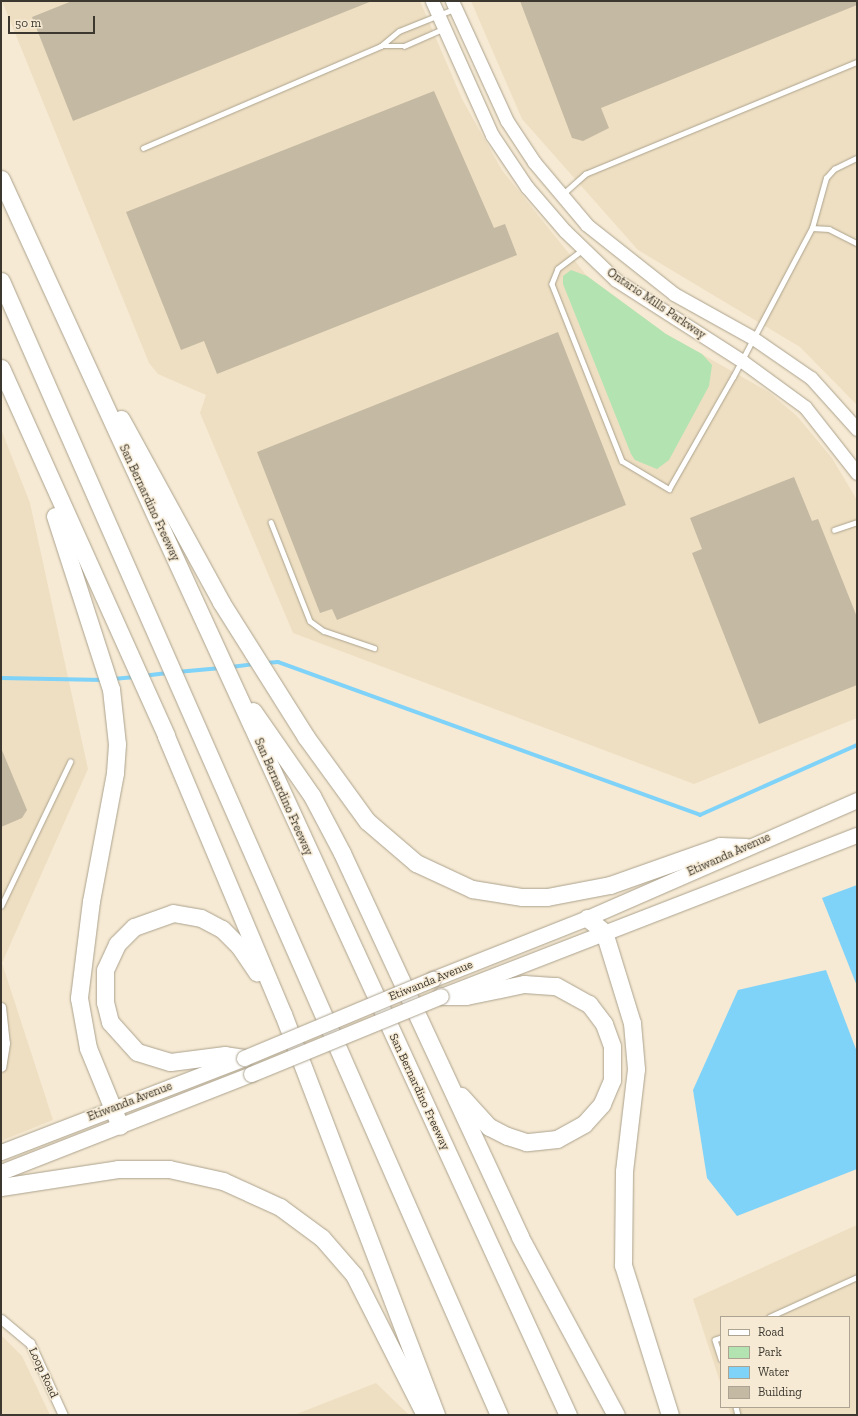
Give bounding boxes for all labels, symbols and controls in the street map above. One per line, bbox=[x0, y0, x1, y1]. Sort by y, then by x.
scale bar bbox=[10, 8, 97, 34]
text: 50 m bbox=[15, 16, 41, 30]
street label: Ontario Mills Parkway bbox=[604, 266, 708, 342]
street label: San Bernardino Freeway bbox=[116, 442, 182, 564]
street label: San Bernardino Freeway bbox=[251, 736, 315, 858]
street label: Etiwanda Avenue bbox=[685, 830, 773, 880]
street label: Etiwanda Avenue bbox=[387, 958, 475, 1004]
street label: San Bernardino Freeway bbox=[386, 1031, 452, 1153]
street label: Etiwanda Avenue bbox=[86, 1079, 174, 1125]
legend bbox=[720, 1316, 850, 1408]
text: Road bbox=[758, 1325, 784, 1339]
street label: Loop Road bbox=[25, 1345, 61, 1401]
text: Park bbox=[758, 1345, 782, 1359]
text: Water bbox=[758, 1365, 790, 1379]
text: Building bbox=[758, 1385, 802, 1399]

